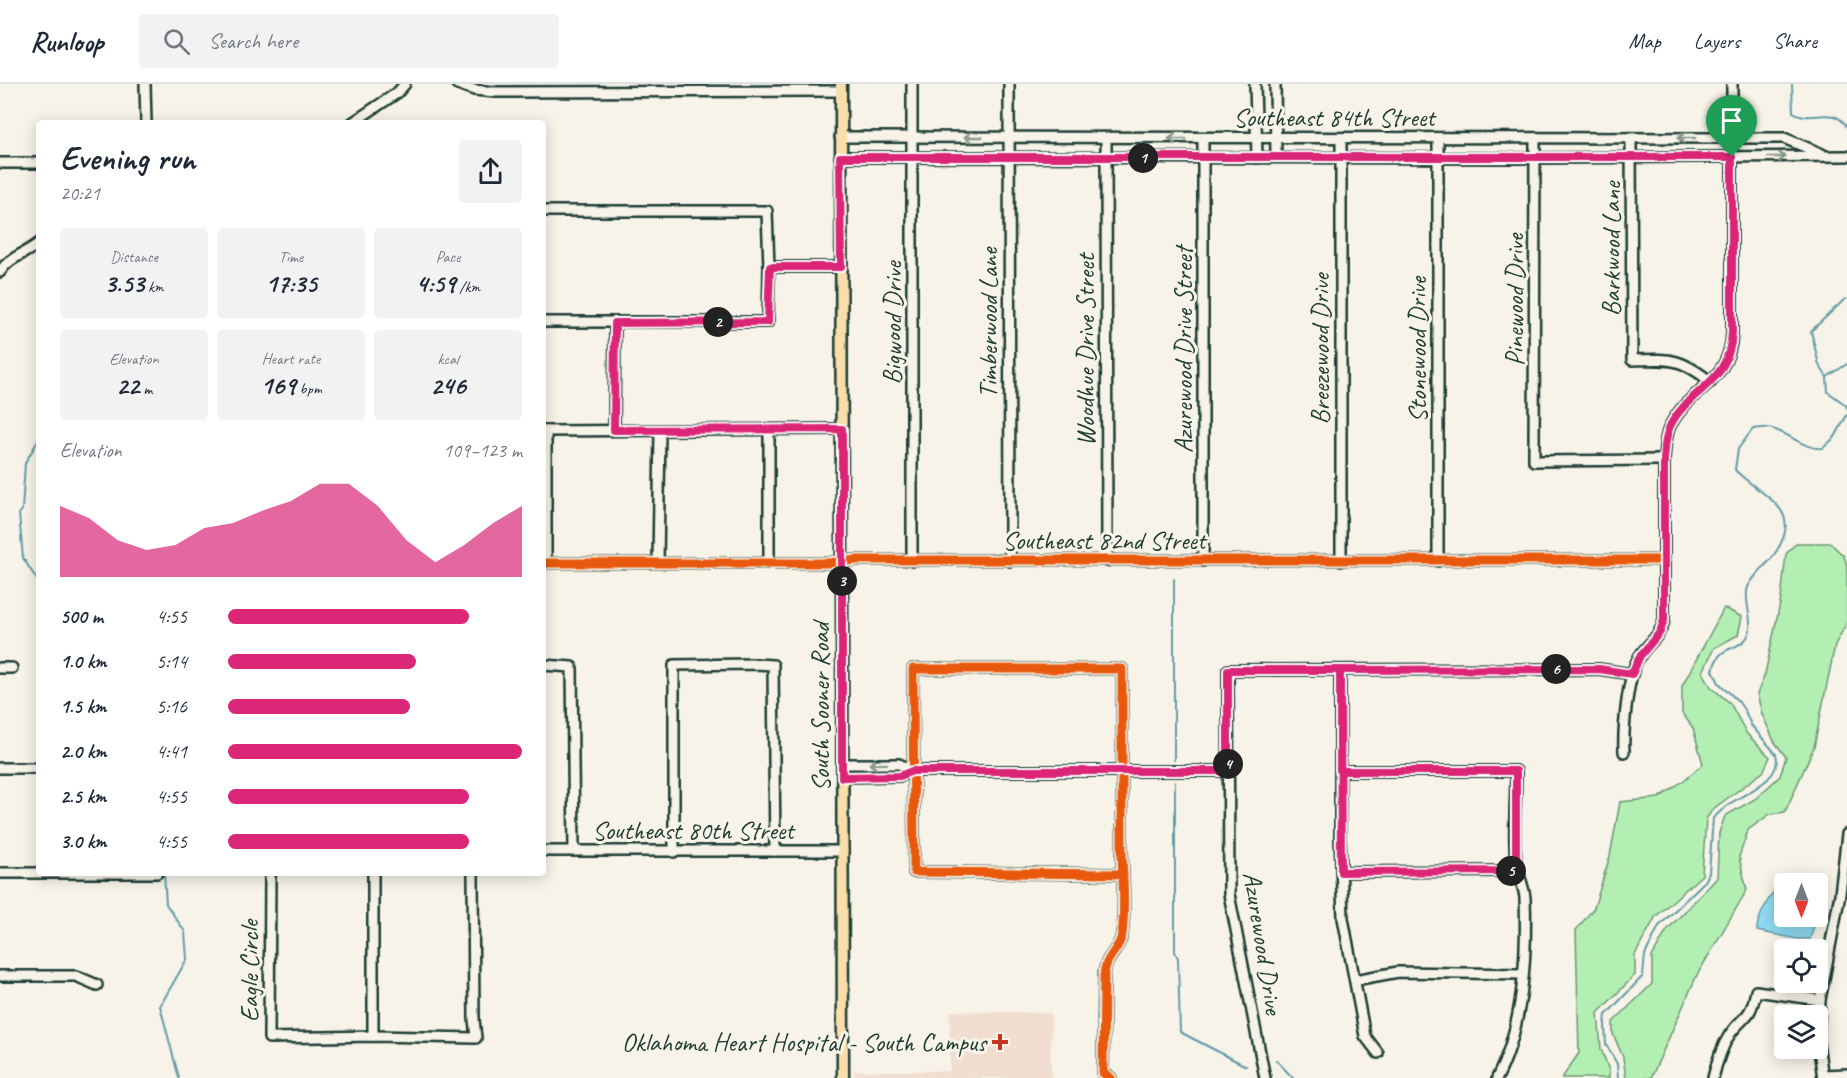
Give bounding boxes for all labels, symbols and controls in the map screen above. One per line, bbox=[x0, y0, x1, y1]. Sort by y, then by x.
search box bbox=[139, 14, 559, 68]
text: Runloop bbox=[30, 24, 103, 59]
icon: search bbox=[160, 25, 193, 58]
text: Search here bbox=[208, 27, 298, 55]
text: Map bbox=[1628, 28, 1661, 54]
text: Layers bbox=[1694, 28, 1740, 54]
text: Share bbox=[1773, 28, 1817, 54]
pin bbox=[1706, 95, 1757, 157]
street label: Southeast 84th Street bbox=[1233, 101, 1437, 134]
icon: arrive bbox=[1715, 104, 1748, 137]
one-way arrow bbox=[964, 131, 984, 143]
one-way arrow bbox=[1676, 132, 1696, 144]
one-way arrow bbox=[1167, 133, 1187, 145]
text: Evening run bbox=[60, 137, 195, 179]
button: share bbox=[459, 140, 522, 203]
pin: 1 bbox=[1128, 143, 1158, 173]
text: 1 bbox=[1139, 148, 1147, 168]
one-way arrow bbox=[1766, 151, 1786, 163]
street label: Barkwood Lane bbox=[1595, 180, 1628, 316]
text: 20:21 bbox=[60, 181, 100, 206]
street label: Pinewood Drive bbox=[1498, 232, 1531, 366]
street label: Azurewood Drive Street bbox=[1167, 244, 1200, 453]
street label: Timberwood Lane bbox=[972, 246, 1005, 398]
text: Distance bbox=[110, 247, 158, 267]
text: Time bbox=[279, 247, 303, 267]
text: Pace bbox=[436, 247, 460, 267]
street label: Woodhue Drive Street bbox=[1069, 252, 1102, 446]
street label: Bigwood Drive bbox=[876, 260, 909, 384]
text: 3.53 bbox=[104, 267, 144, 300]
text: 17:35 bbox=[265, 267, 317, 300]
text: 4:59 bbox=[416, 267, 455, 300]
street label: Breezewood Drive bbox=[1304, 271, 1337, 425]
street label: Stonewood Drive bbox=[1401, 276, 1434, 423]
text: km bbox=[144, 277, 164, 297]
text: /km bbox=[455, 277, 480, 297]
pin: 2 bbox=[703, 307, 733, 337]
text: 2 bbox=[714, 312, 722, 332]
text: Elevation bbox=[109, 349, 159, 369]
text: Heart rate bbox=[262, 349, 320, 369]
text: kcal bbox=[437, 349, 459, 369]
text: 22 bbox=[116, 369, 139, 402]
text: 169 bbox=[260, 369, 296, 402]
text: 246 bbox=[430, 369, 466, 402]
text: m bbox=[139, 379, 152, 399]
text: bpm bbox=[296, 379, 322, 399]
text: Elevation bbox=[60, 438, 122, 463]
text: 109–123 m bbox=[443, 438, 522, 463]
street label: Southeast 82nd Street bbox=[1003, 524, 1208, 557]
pin: 3 bbox=[827, 566, 857, 596]
text: 3 bbox=[838, 571, 846, 591]
text: 500 m bbox=[60, 604, 103, 629]
text: 4:55 bbox=[156, 604, 187, 629]
street label: South Sooner Road bbox=[804, 619, 837, 792]
text: 1.0 km bbox=[60, 649, 107, 674]
text: 5:14 bbox=[156, 649, 187, 674]
pin: 6 bbox=[1541, 654, 1571, 684]
text: 6 bbox=[1552, 659, 1560, 679]
text: 1.5 km bbox=[60, 694, 106, 719]
text: 5:16 bbox=[156, 694, 187, 719]
text: 2.0 km bbox=[60, 739, 107, 764]
text: 4:41 bbox=[156, 739, 187, 764]
pin: 4 bbox=[1213, 749, 1243, 779]
text: 4 bbox=[1224, 754, 1232, 774]
one-way arrow bbox=[869, 758, 889, 770]
text: 2.5 km bbox=[60, 784, 106, 809]
text: 4:55 bbox=[156, 784, 187, 809]
street label: Southeast 80th Street bbox=[592, 814, 796, 847]
text: 3.0 km bbox=[60, 829, 107, 854]
text: 4:55 bbox=[156, 829, 187, 854]
pin: 5 bbox=[1496, 856, 1526, 886]
text: 5 bbox=[1508, 861, 1514, 881]
street label: Azurewood Drive bbox=[1235, 869, 1291, 1018]
north arrow bbox=[1774, 873, 1828, 927]
map controls bbox=[1774, 873, 1828, 1059]
street label: Eagle Circle bbox=[233, 917, 266, 1022]
button: locate bbox=[1774, 939, 1828, 993]
button: layers bbox=[1774, 1005, 1828, 1059]
place label: Oklahoma Heart Hospital - South Campus bbox=[622, 1026, 988, 1059]
marker: Oklahoma Heart Hospital - South Campus bbox=[991, 1033, 1009, 1051]

